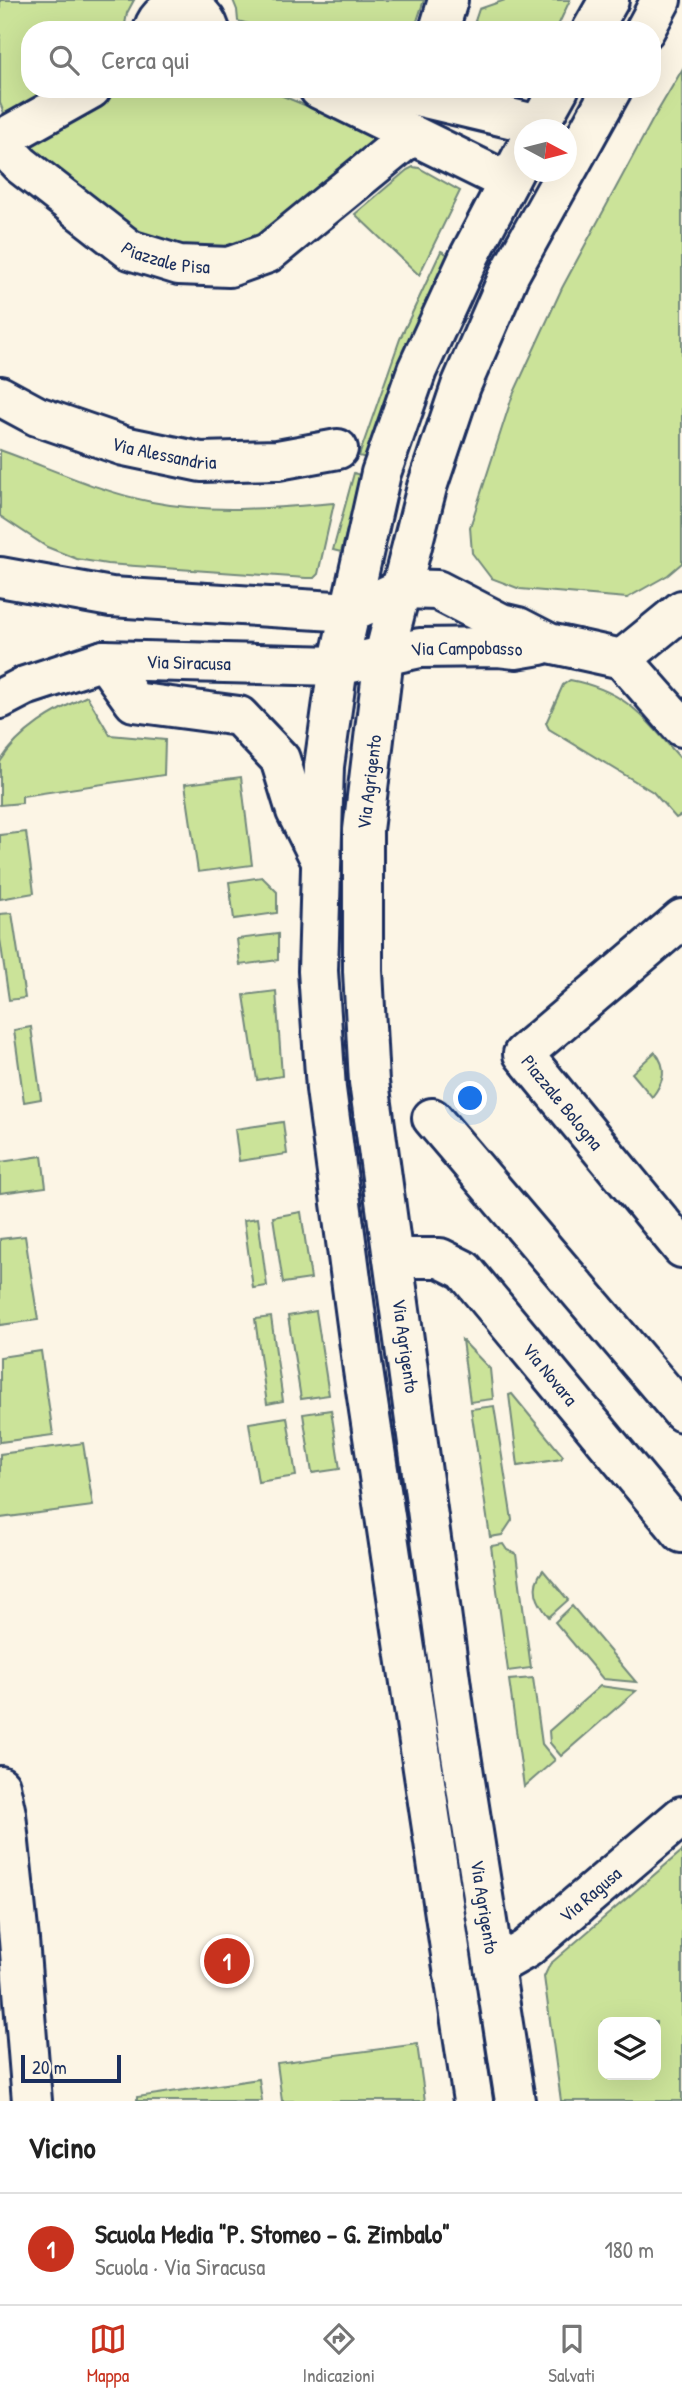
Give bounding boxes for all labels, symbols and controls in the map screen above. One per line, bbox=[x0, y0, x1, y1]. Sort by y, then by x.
search box bbox=[21, 21, 661, 98]
icon: search bbox=[45, 41, 83, 79]
text: Cerca qui bbox=[101, 42, 190, 77]
north arrow bbox=[514, 119, 577, 182]
street label: Piazzale Pisa bbox=[116, 235, 211, 279]
street label: Via Alessandria bbox=[108, 430, 217, 476]
street label: Via Campobasso bbox=[409, 634, 524, 663]
street label: Via Siracusa bbox=[146, 648, 232, 676]
street label: Via Agrigento bbox=[350, 733, 387, 831]
street label: Piazzale Bologna bbox=[516, 1049, 610, 1156]
your location bbox=[453, 1081, 487, 1115]
street label: Via Agrigento bbox=[387, 1297, 426, 1395]
street label: Via Novara bbox=[517, 1337, 584, 1411]
street label: Via Agrigento bbox=[465, 1858, 505, 1956]
street label: Via Ragusa bbox=[554, 1860, 627, 1928]
pin: 1 bbox=[204, 1935, 250, 1987]
map controls bbox=[598, 2017, 661, 2080]
button: layers bbox=[598, 2017, 661, 2080]
scale bar bbox=[21, 2052, 121, 2084]
text: 20 m bbox=[32, 2054, 67, 2080]
text: Vicino bbox=[28, 2127, 96, 2167]
text: Scuola Media "P. Stomeo - G. Zimbalo" bbox=[95, 2216, 450, 2251]
text: 1 bbox=[47, 2234, 55, 2265]
text: 180 m bbox=[604, 2234, 654, 2265]
text: Scuola · Via Siracusa bbox=[95, 2251, 265, 2282]
tab: Mappa bbox=[87, 2320, 129, 2388]
tab: Indicazioni bbox=[302, 2320, 375, 2388]
tab: Salvati bbox=[548, 2320, 595, 2388]

